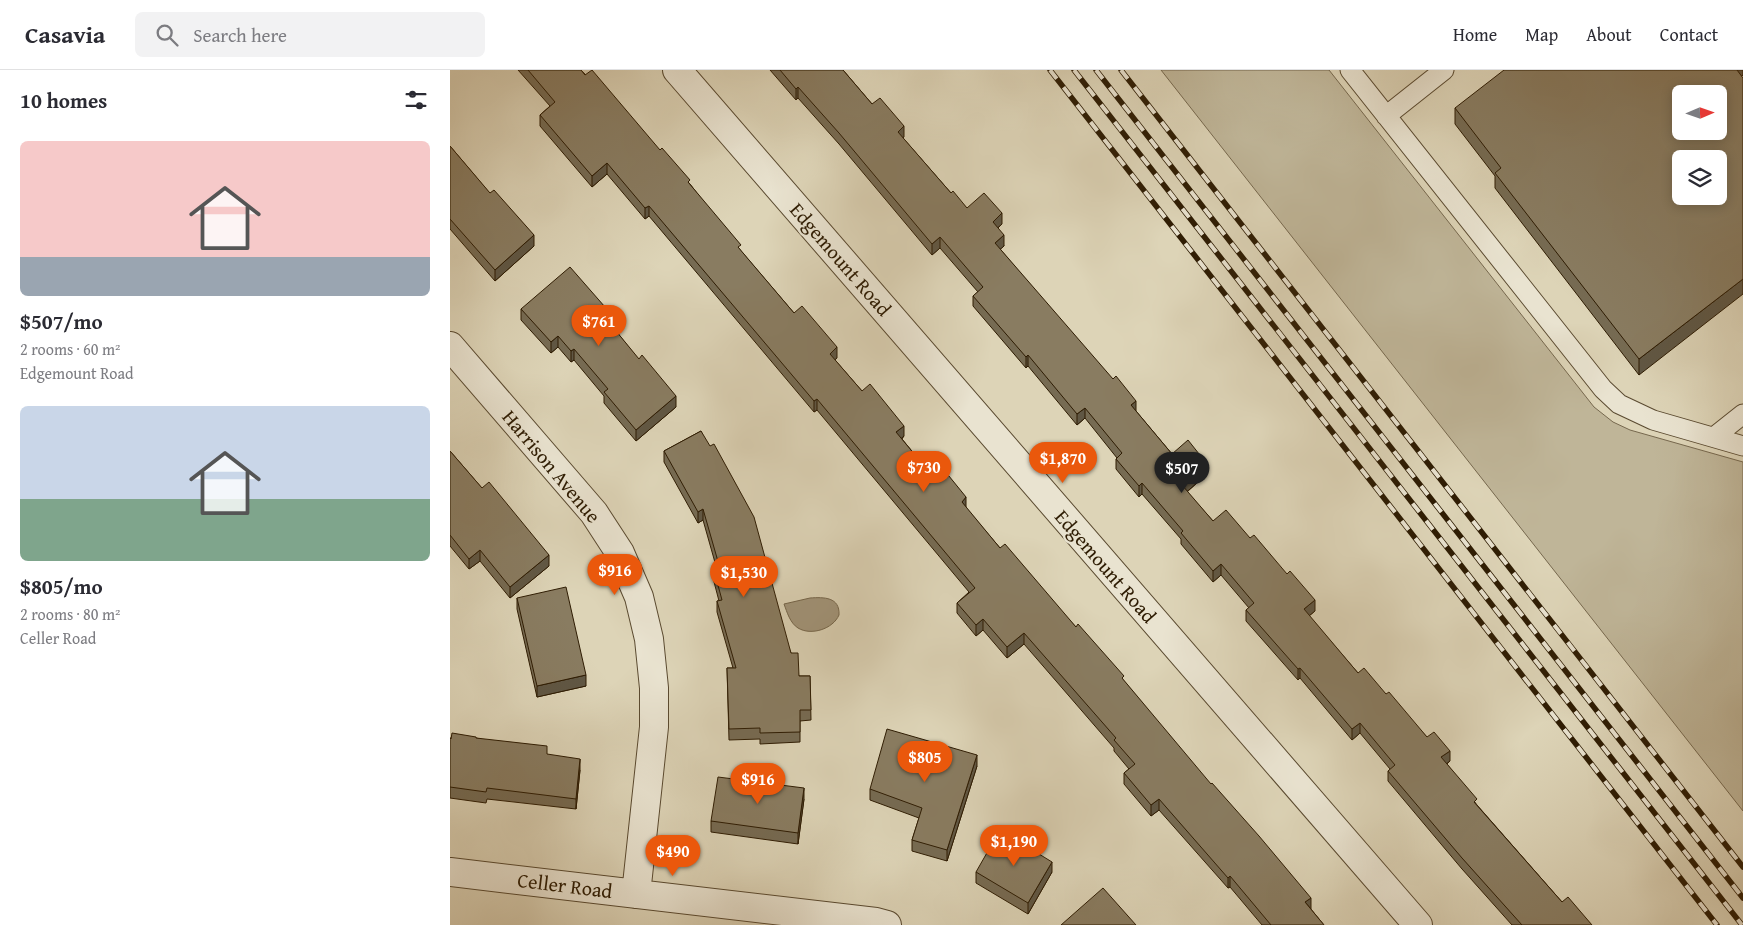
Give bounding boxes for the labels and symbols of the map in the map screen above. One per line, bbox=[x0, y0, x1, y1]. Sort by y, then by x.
north arrow bbox=[1672, 85, 1728, 140]
street label: Edgemount Road bbox=[783, 196, 899, 322]
pin: $761 bbox=[569, 304, 629, 347]
street label: Harrison Avenue bbox=[496, 403, 608, 529]
pin: $1,870 bbox=[1022, 442, 1104, 484]
pin: $730 bbox=[894, 450, 954, 493]
pin: $507 bbox=[1152, 452, 1212, 494]
street label: Edgemount Road bbox=[1048, 503, 1164, 629]
pin: $916 bbox=[585, 554, 645, 596]
pin: $1,530 bbox=[703, 556, 785, 598]
pin: $805 bbox=[895, 740, 955, 783]
pin: $916 bbox=[728, 762, 788, 805]
pin: $1,190 bbox=[973, 824, 1055, 867]
pin: $490 bbox=[643, 834, 703, 877]
street label: Celler Road bbox=[516, 865, 614, 905]

